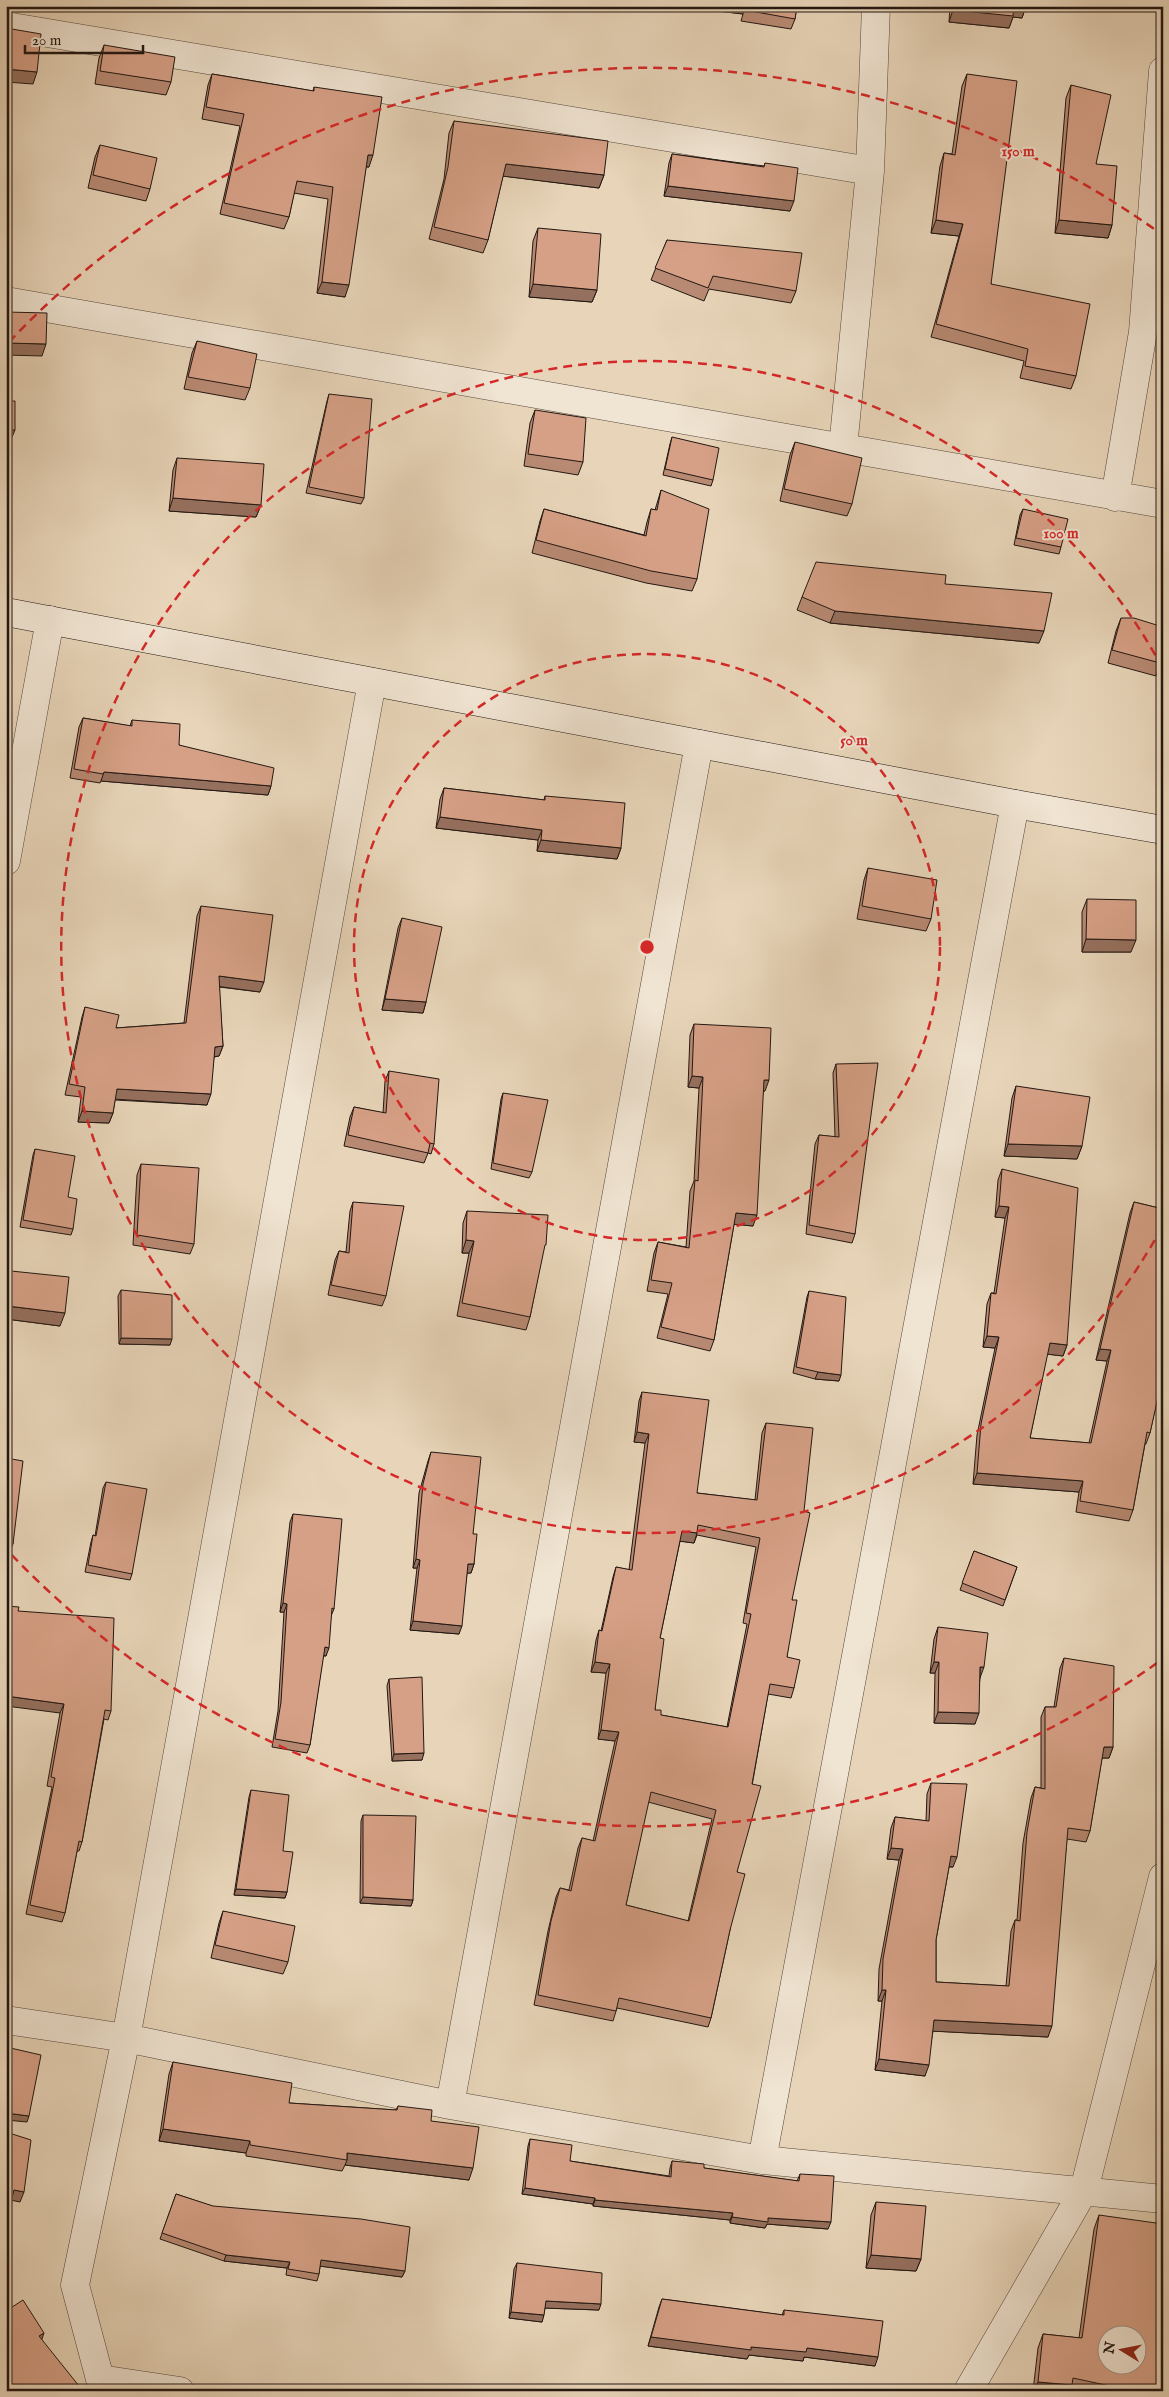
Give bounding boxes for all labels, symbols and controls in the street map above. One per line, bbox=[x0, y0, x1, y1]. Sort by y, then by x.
scale bar bbox=[25, 22, 142, 54]
text: 20 m bbox=[32, 31, 62, 50]
text: 150 m bbox=[1001, 142, 1035, 161]
text: 100 m bbox=[1043, 524, 1079, 543]
text: 50 m bbox=[840, 731, 868, 750]
centre of rings bbox=[638, 938, 656, 956]
north arrow bbox=[1096, 2324, 1146, 2374]
text: N bbox=[1100, 2340, 1120, 2356]

